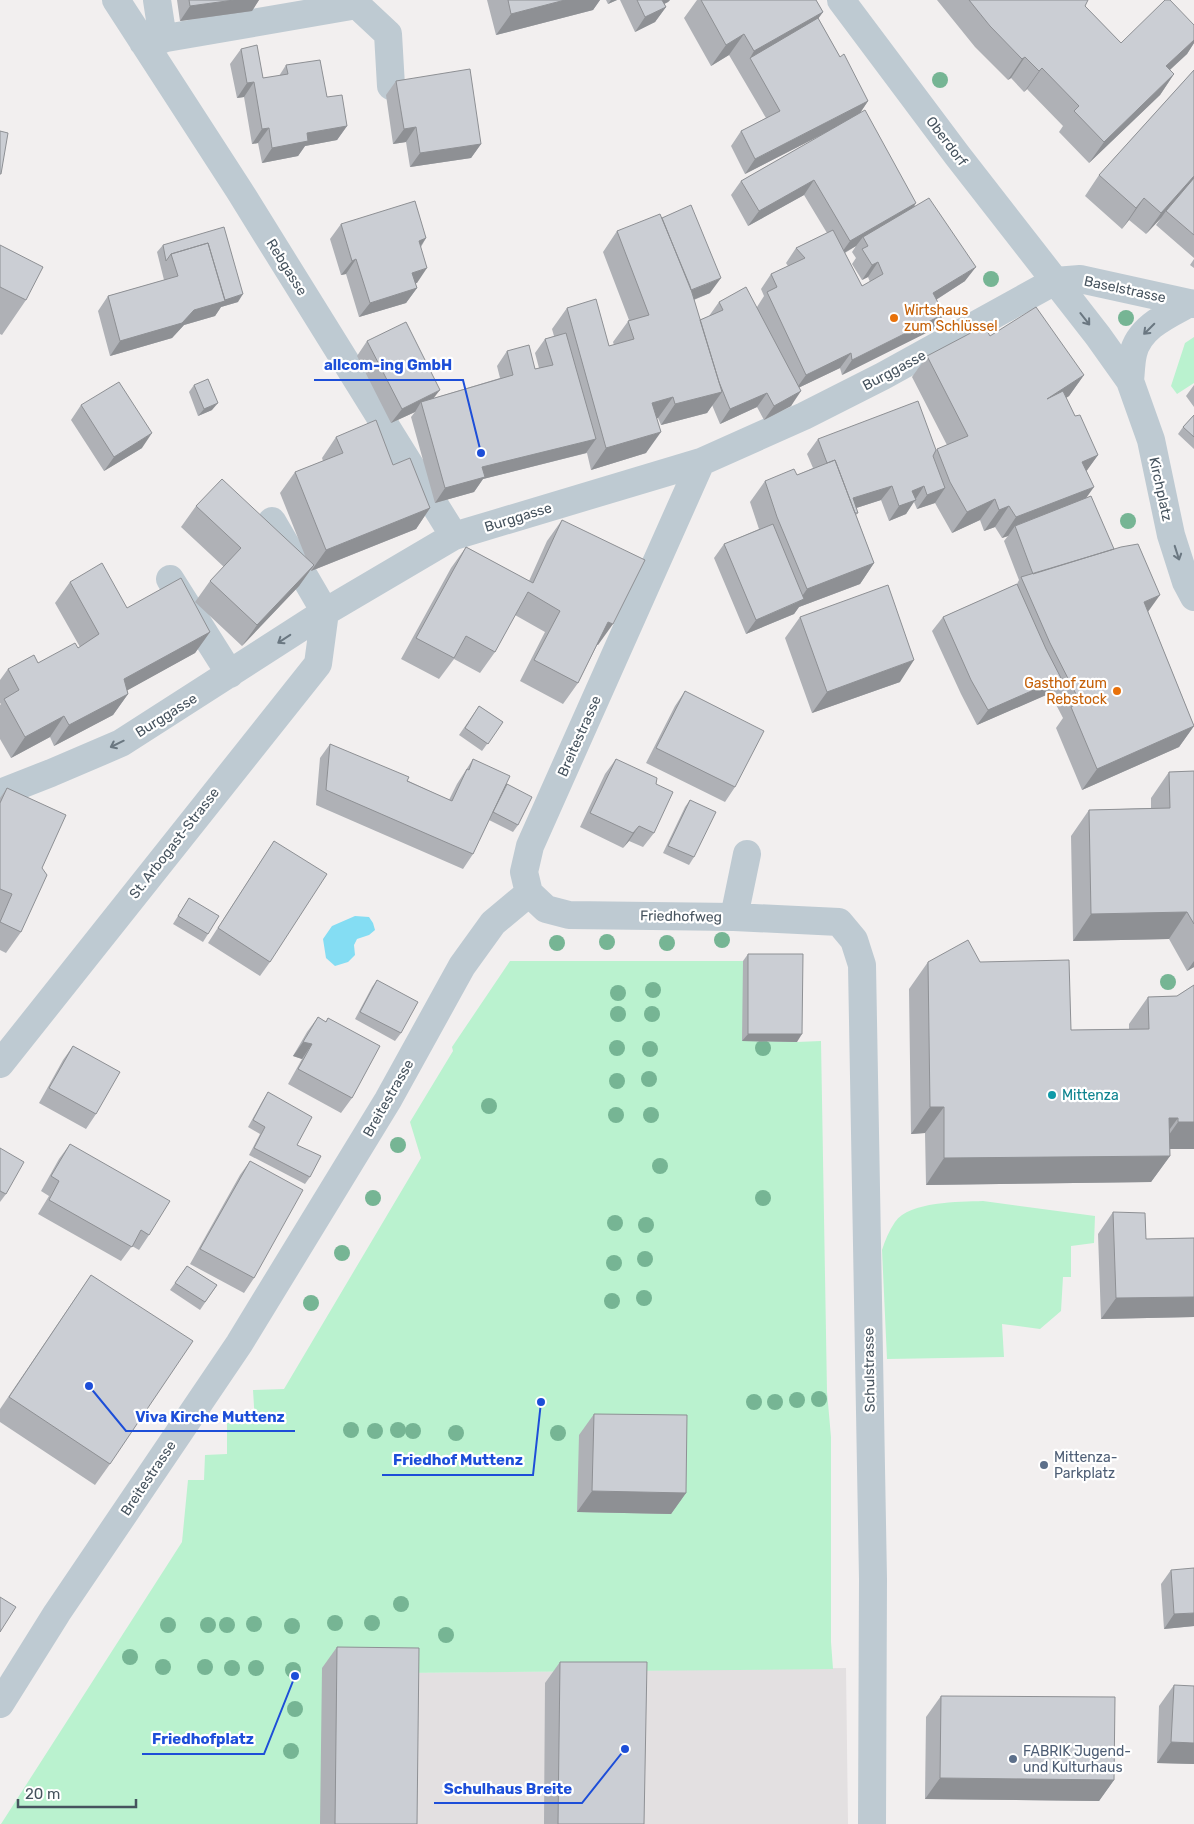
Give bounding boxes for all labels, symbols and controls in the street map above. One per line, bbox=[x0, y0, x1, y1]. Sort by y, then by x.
street label: Oberdorf bbox=[922, 113, 971, 170]
street label: Rebgasse bbox=[263, 236, 311, 299]
street label: Baselstrasse bbox=[1082, 273, 1167, 306]
place label: Wirtshaus zum Schlüssel bbox=[904, 302, 998, 335]
marker: Wirtshaus zum Schlüssel bbox=[888, 312, 900, 324]
one-way arrow bbox=[1080, 313, 1091, 326]
one-way arrow bbox=[1143, 323, 1155, 335]
street label: Burggasse bbox=[860, 347, 929, 394]
callout: allcom-ing GmbH bbox=[314, 350, 463, 380]
text: allcom-ing GmbH bbox=[324, 356, 452, 374]
street label: Kirchplatz bbox=[1145, 455, 1176, 523]
street label: Burggasse bbox=[482, 499, 554, 536]
one-way arrow bbox=[1172, 544, 1182, 560]
one-way arrow bbox=[278, 634, 292, 644]
place label: Gasthof zum Rebstock bbox=[1024, 675, 1108, 708]
marker: Gasthof zum Rebstock bbox=[1111, 685, 1123, 697]
street label: Burggasse bbox=[132, 690, 200, 741]
street label: Breitestrasse bbox=[554, 693, 605, 779]
one-way arrow bbox=[110, 740, 125, 750]
street label: St. Arbogast-Strasse bbox=[126, 784, 223, 902]
street label: Friedhofweg bbox=[640, 907, 722, 926]
street label: Breitestrasse bbox=[359, 1056, 418, 1140]
place label: Mittenza bbox=[1062, 1087, 1119, 1104]
marker: Mittenza bbox=[1046, 1089, 1058, 1101]
street label: Schulstrasse bbox=[860, 1327, 879, 1412]
callout: Viva Kirche Muttenz bbox=[126, 1401, 295, 1431]
text: Viva Kirche Muttenz bbox=[135, 1408, 285, 1426]
street label: Breitestrasse bbox=[117, 1437, 180, 1519]
callout: Friedhof Muttenz bbox=[382, 1445, 533, 1475]
place label: Mittenza- Parkplatz bbox=[1054, 1449, 1117, 1482]
text: Friedhof Muttenz bbox=[393, 1451, 523, 1469]
marker: Mittenza- Parkplatz bbox=[1038, 1459, 1050, 1471]
callout: Friedhofplatz bbox=[142, 1724, 264, 1754]
text: Friedhofplatz bbox=[152, 1730, 254, 1748]
place label: FABRIK Jugend- und Kulturhaus bbox=[1023, 1743, 1131, 1776]
marker: FABRIK Jugend- und Kulturhaus bbox=[1007, 1753, 1019, 1765]
callout: Schulhaus Breite bbox=[434, 1773, 582, 1803]
scale bar bbox=[18, 1776, 135, 1808]
text: Schulhaus Breite bbox=[444, 1780, 572, 1798]
text: 20 m bbox=[25, 1785, 60, 1803]

